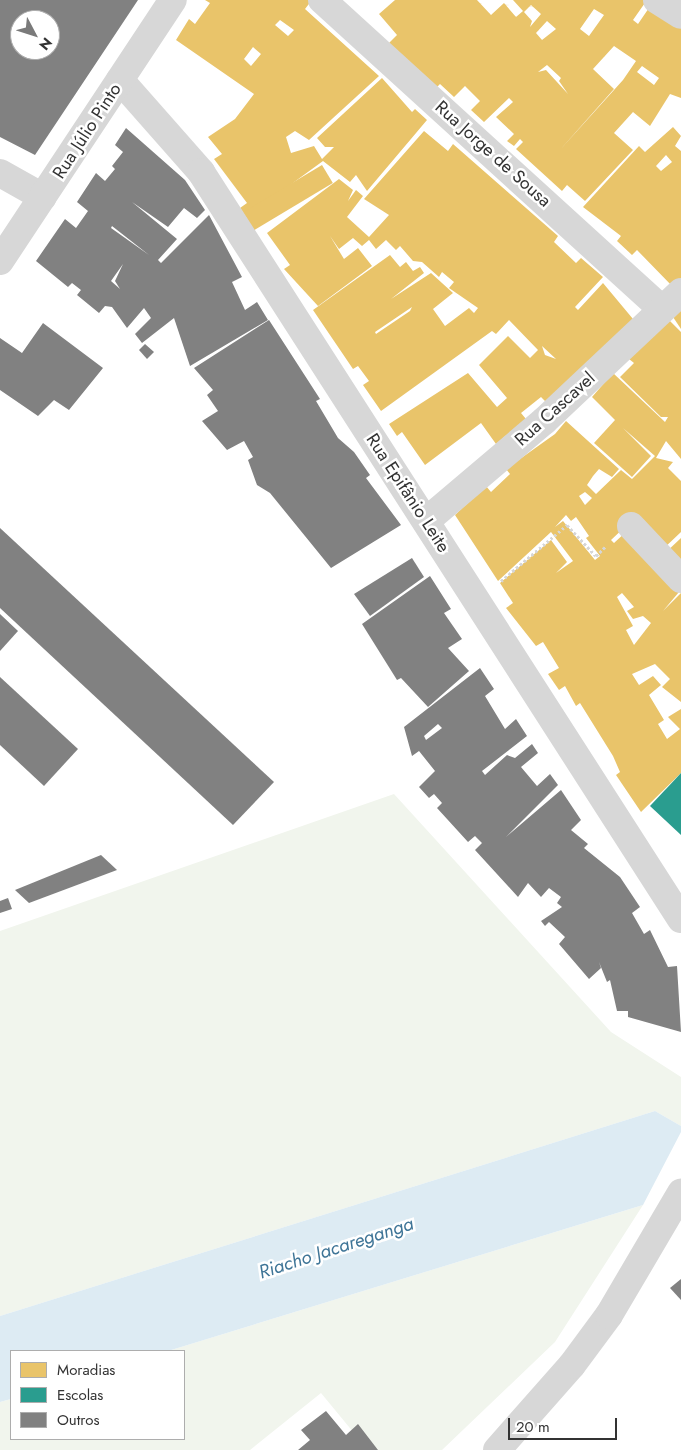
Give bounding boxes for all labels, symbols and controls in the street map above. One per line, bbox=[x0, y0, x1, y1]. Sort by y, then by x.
north arrow bbox=[10, 10, 60, 60]
text: N bbox=[34, 33, 57, 55]
street label: Rua Júlio Pinto bbox=[48, 79, 126, 183]
street label: Rua Jorge de Sousa bbox=[431, 96, 555, 212]
street label: Rua Cascavel bbox=[511, 367, 599, 451]
street label: Rua Epifânio Leite bbox=[362, 430, 454, 556]
water label: Riacho Jacareganga bbox=[256, 1212, 416, 1284]
legend bbox=[10, 1350, 185, 1440]
text: Moradias bbox=[57, 1359, 115, 1381]
text: Escolas bbox=[57, 1384, 103, 1406]
scale bar bbox=[511, 1408, 620, 1440]
text: Outros bbox=[57, 1409, 99, 1431]
text: 20 m bbox=[516, 1416, 550, 1438]

